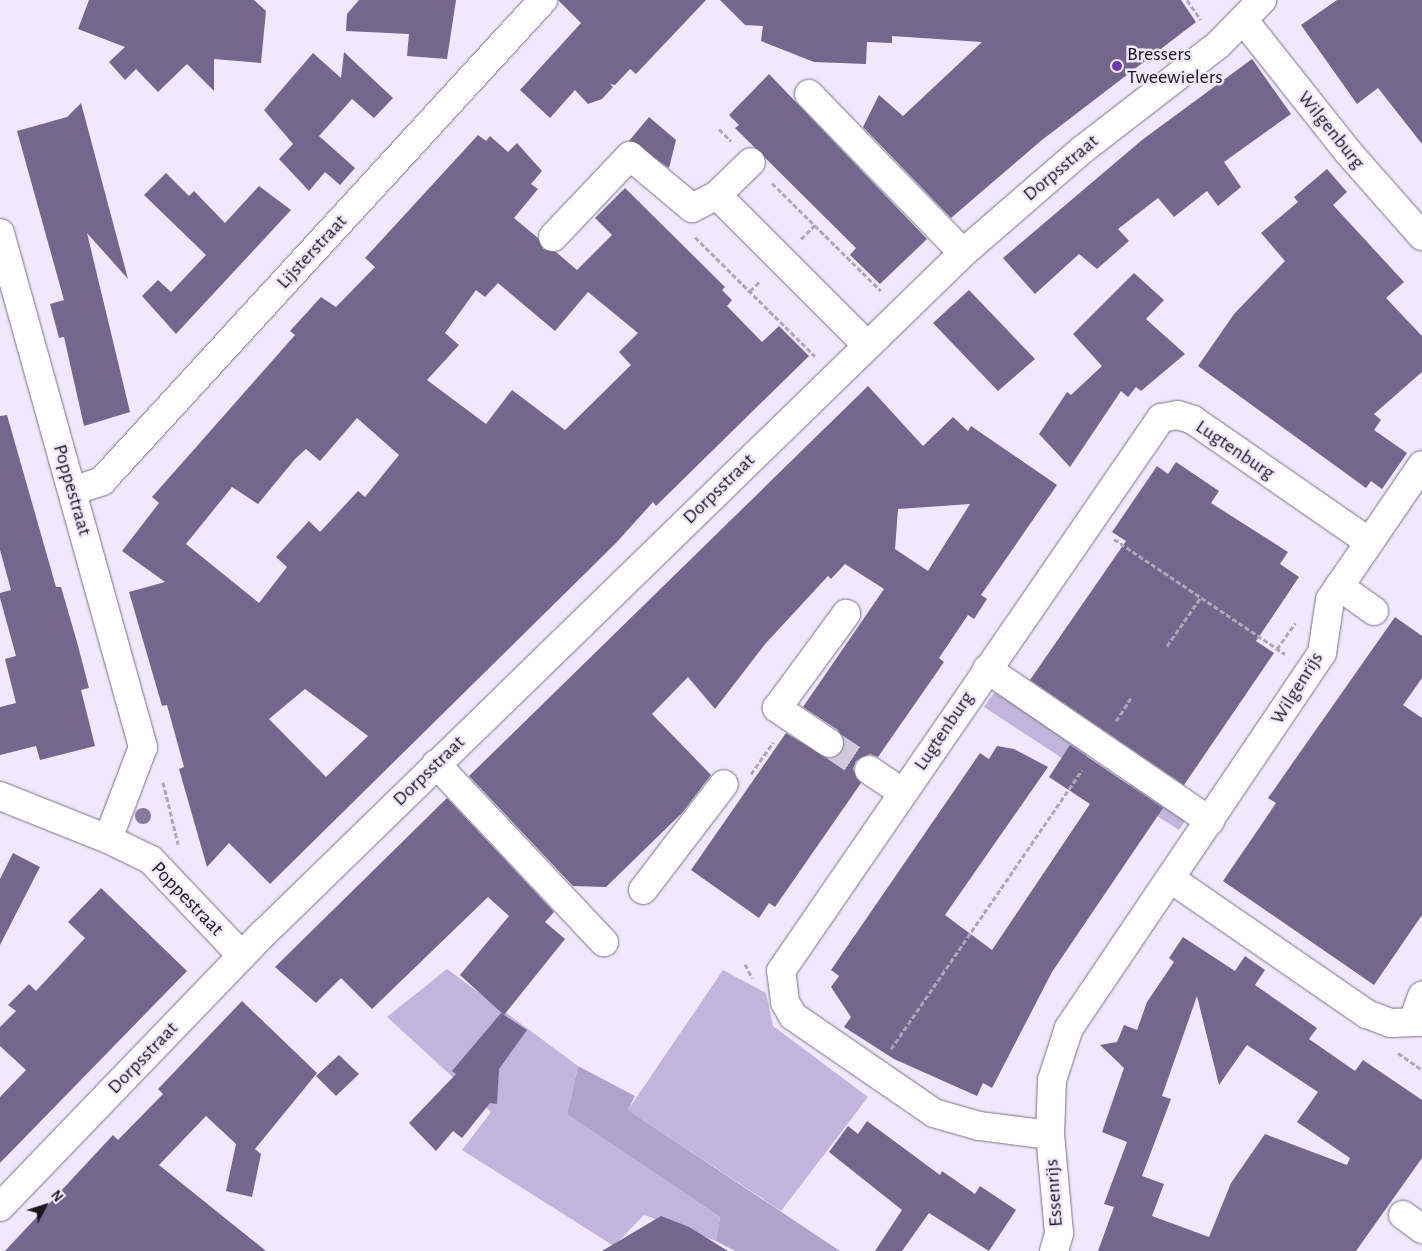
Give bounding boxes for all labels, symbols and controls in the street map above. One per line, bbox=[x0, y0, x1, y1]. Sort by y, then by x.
place label: Bressers Tweewielers bbox=[1127, 42, 1223, 89]
marker: Bressers Tweewielers bbox=[1111, 60, 1123, 72]
street label: Wilgenburg bbox=[1292, 86, 1370, 174]
street label: Dorpsstraat bbox=[1018, 129, 1104, 207]
street label: Lijsterstraat bbox=[272, 210, 352, 294]
street label: Lugtenburg bbox=[1191, 415, 1279, 485]
street label: Poppestraat bbox=[48, 442, 96, 538]
street label: Dorpsstraat bbox=[678, 449, 760, 529]
street label: Wilgenrijs bbox=[1265, 647, 1329, 729]
street label: Lugtenburg bbox=[909, 687, 979, 775]
street label: Dorpsstraat bbox=[388, 731, 470, 811]
street label: Poppestraat bbox=[146, 857, 228, 941]
street label: Dorpsstraat bbox=[103, 1017, 183, 1099]
street label: Essenrijs bbox=[1040, 1158, 1068, 1228]
north arrow bbox=[20, 1181, 70, 1231]
text: N bbox=[48, 1188, 65, 1205]

